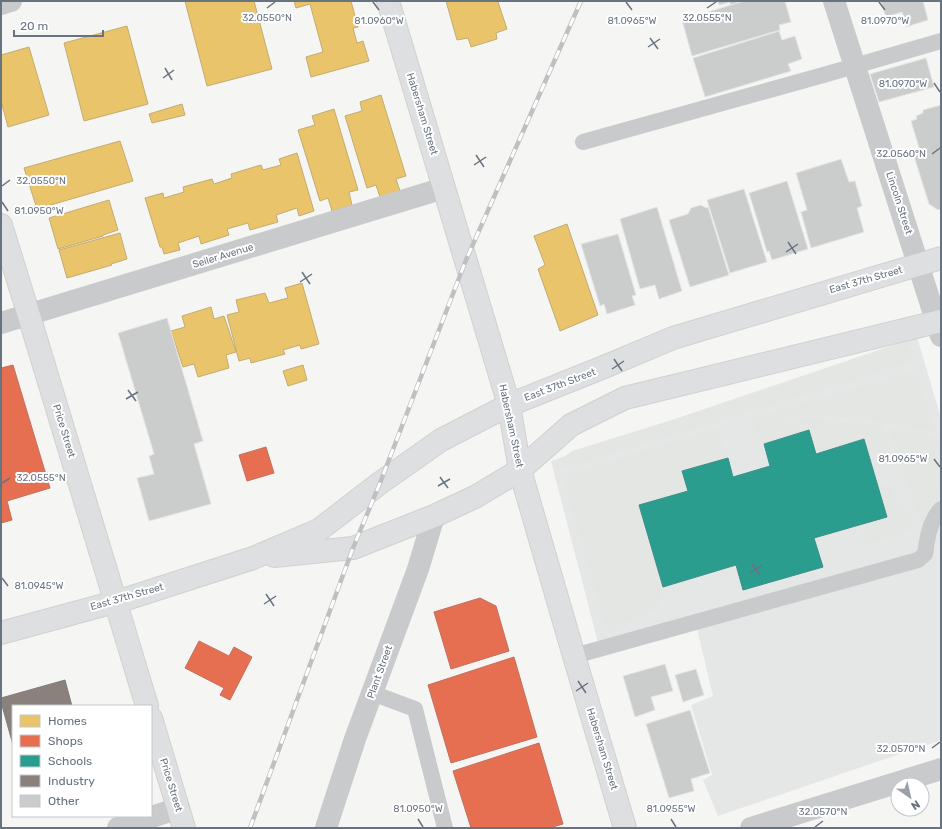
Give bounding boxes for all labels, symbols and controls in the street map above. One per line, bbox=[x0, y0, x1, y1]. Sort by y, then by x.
scale bar bbox=[14, 12, 103, 38]
text: 32.0550°N bbox=[242, 12, 292, 24]
text: 32.0555°N bbox=[682, 12, 732, 24]
text: 81.0960°W bbox=[354, 15, 404, 27]
text: 81.0965°W bbox=[607, 15, 657, 27]
text: 81.0970°W bbox=[861, 15, 909, 27]
text: 20 m bbox=[20, 19, 48, 33]
street label: Habersham Street bbox=[404, 72, 440, 156]
text: 81.0970°W bbox=[879, 78, 927, 90]
text: 32.0560°N bbox=[876, 148, 926, 160]
street label: Lincoln Street bbox=[883, 170, 915, 236]
text: 32.0550°N bbox=[16, 175, 66, 187]
text: 81.0950°W bbox=[14, 205, 64, 217]
street label: Seiler Avenue bbox=[191, 241, 255, 271]
street label: East 37th Street bbox=[828, 264, 904, 296]
street label: East 37th Street bbox=[523, 366, 597, 404]
street label: Habersham Street bbox=[496, 383, 526, 469]
street label: Price Street bbox=[50, 403, 78, 459]
text: 81.0965°W bbox=[878, 453, 928, 465]
text: 32.0555°N bbox=[16, 472, 66, 484]
text: 81.0945°W bbox=[14, 580, 64, 592]
street label: East 37th Street bbox=[89, 581, 165, 613]
street label: Plant Street bbox=[365, 644, 395, 700]
legend bbox=[12, 705, 152, 817]
street label: Habersham Street bbox=[584, 707, 620, 791]
text: Homes bbox=[48, 714, 87, 728]
text: Shops bbox=[48, 734, 83, 748]
text: 32.0570°N bbox=[877, 743, 925, 755]
text: Schools bbox=[48, 754, 92, 768]
street label: Price Street bbox=[157, 757, 185, 813]
text: Industry bbox=[48, 774, 95, 788]
north arrow bbox=[890, 777, 930, 817]
text: Other bbox=[48, 794, 80, 808]
text: N bbox=[908, 797, 922, 813]
text: 81.0950°W bbox=[393, 803, 443, 815]
text: 81.0955°W bbox=[646, 803, 696, 815]
text: 32.0570°N bbox=[799, 806, 847, 818]

